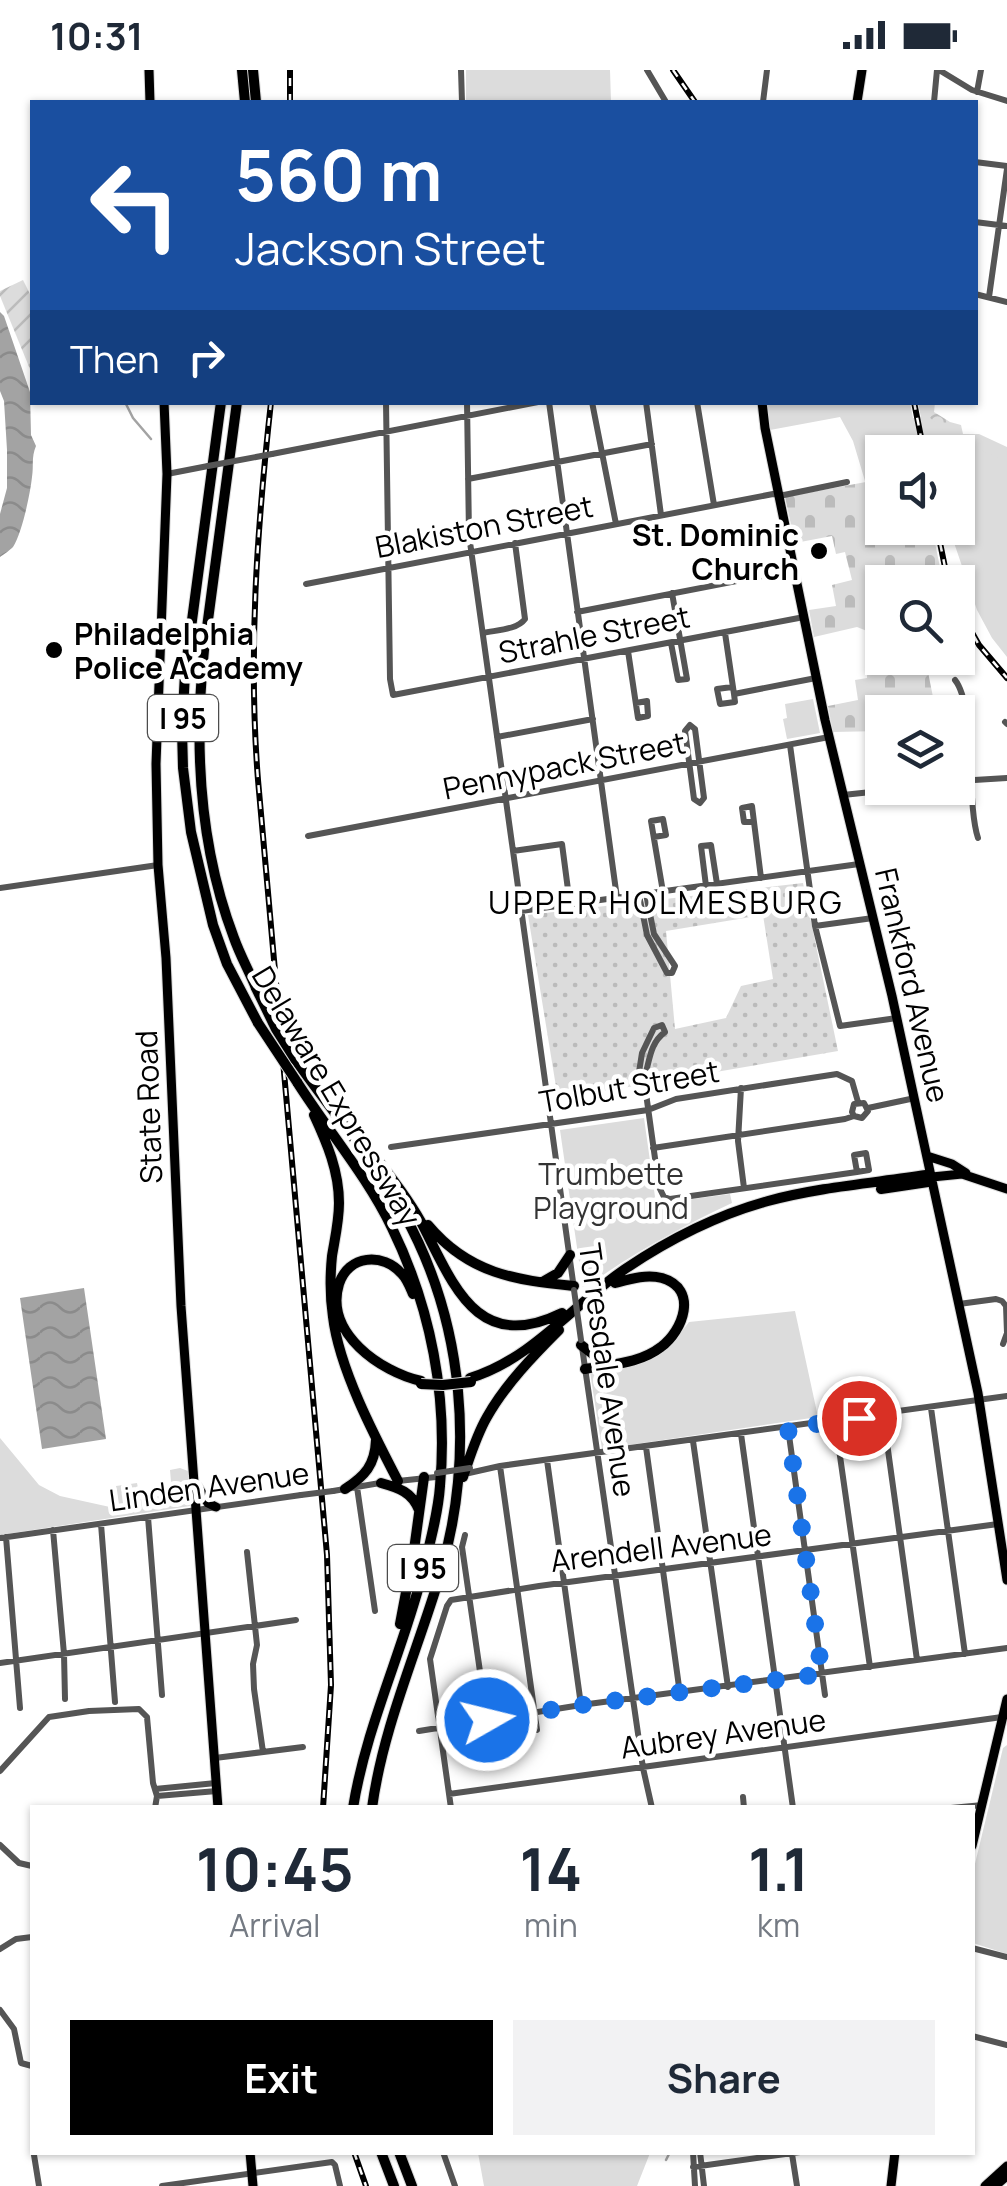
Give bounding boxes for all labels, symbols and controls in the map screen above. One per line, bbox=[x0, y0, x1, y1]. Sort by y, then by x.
text: 10:31 bbox=[50, 9, 143, 61]
text: 560 m bbox=[235, 126, 443, 222]
icon: left bbox=[70, 140, 200, 270]
text: Jackson Street bbox=[235, 217, 546, 279]
icon: right bbox=[179, 330, 234, 385]
text: Then bbox=[70, 332, 159, 384]
map controls bbox=[865, 435, 975, 805]
button: sound bbox=[865, 435, 975, 545]
street label: Blakiston Street bbox=[372, 485, 596, 567]
place label: St. Dominic Church bbox=[632, 514, 799, 589]
marker: St. Dominic Church bbox=[808, 540, 830, 562]
button: search bbox=[865, 565, 975, 675]
street label: Strahle Street bbox=[495, 595, 693, 673]
place label: Philadelphia Police Academy bbox=[74, 613, 303, 688]
marker: Philadelphia Police Academy bbox=[43, 639, 65, 661]
road number: I 95 bbox=[148, 695, 218, 741]
button: layers bbox=[865, 695, 975, 805]
street label: Pennypack Street bbox=[439, 721, 689, 809]
street label: Frankford Avenue bbox=[866, 864, 960, 1106]
district label: UPPER HOLMESBURG bbox=[488, 880, 844, 924]
street label: Delaware Expressway bbox=[243, 958, 431, 1234]
street label: State Road bbox=[125, 1030, 171, 1184]
street label: Tolbut Street bbox=[536, 1050, 722, 1122]
park label: Trumbette Playground bbox=[533, 1153, 689, 1228]
street label: Torresdale Avenue bbox=[570, 1241, 646, 1499]
pin bbox=[817, 1376, 902, 1461]
icon: arrive bbox=[832, 1391, 887, 1446]
street label: Linden Avenue bbox=[106, 1452, 312, 1520]
street label: Arendell Avenue bbox=[548, 1513, 774, 1581]
road number: I 95 bbox=[388, 1545, 458, 1591]
position arrow bbox=[435, 1668, 539, 1772]
street label: Aubrey Avenue bbox=[618, 1698, 828, 1768]
text: 10:45 bbox=[196, 1827, 354, 1909]
text: 14 bbox=[519, 1827, 582, 1909]
text: 1.1 bbox=[748, 1827, 809, 1909]
text: Arrival bbox=[229, 1903, 320, 1947]
text: min bbox=[524, 1903, 578, 1947]
text: km bbox=[757, 1903, 800, 1947]
button: Exit bbox=[70, 2020, 493, 2135]
button: Share bbox=[513, 2020, 935, 2135]

